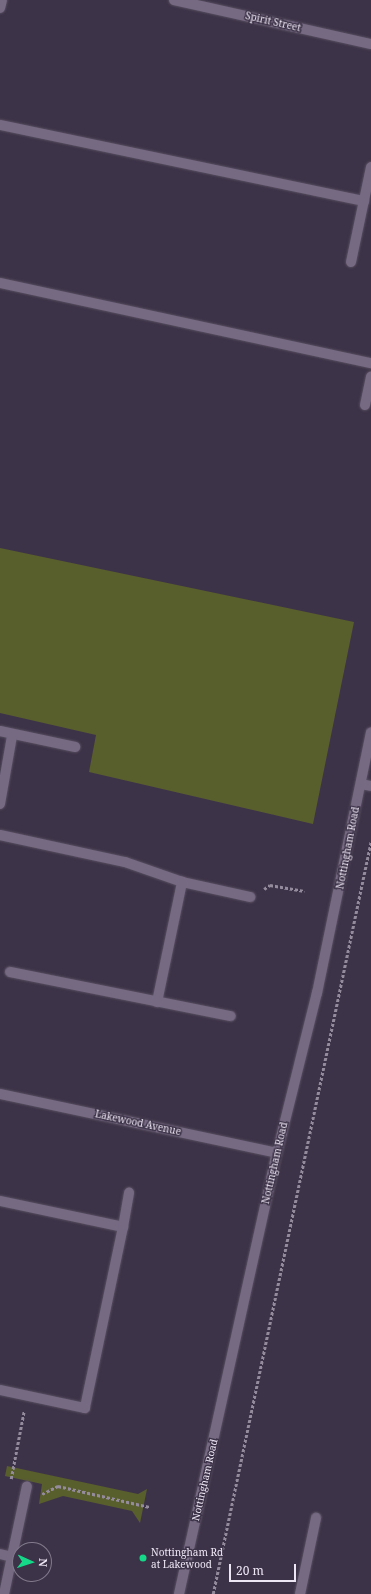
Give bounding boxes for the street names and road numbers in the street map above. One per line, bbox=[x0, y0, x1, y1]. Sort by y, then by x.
street label: Spirit Street bbox=[244, 10, 302, 34]
street label: Nottingham Road bbox=[334, 806, 362, 890]
street label: Lakewood Avenue bbox=[94, 1108, 182, 1138]
street label: Nottingham Road bbox=[260, 1121, 290, 1205]
street label: Nottingham Road bbox=[190, 1438, 220, 1522]

